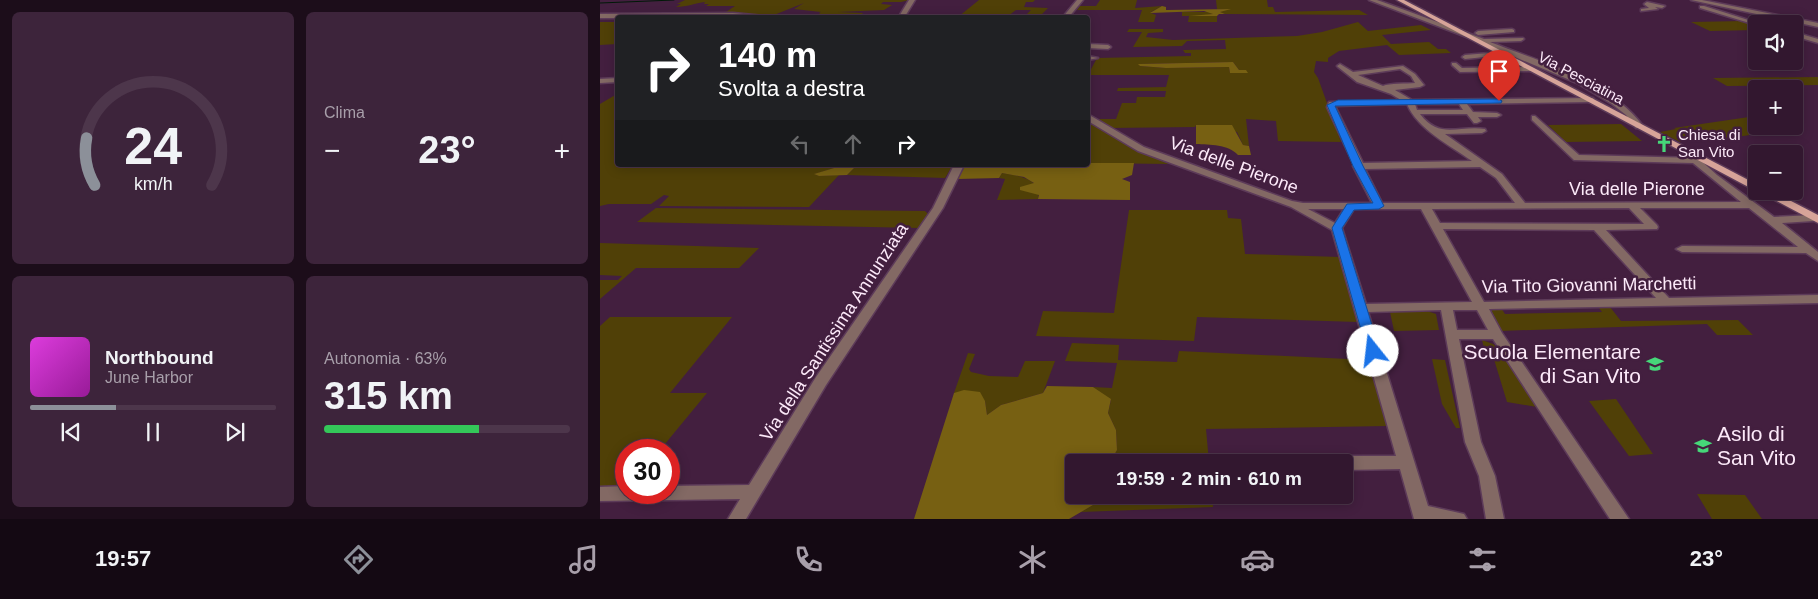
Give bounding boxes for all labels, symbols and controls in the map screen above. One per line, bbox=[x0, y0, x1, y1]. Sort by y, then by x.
map controls bbox=[1748, 15, 1803, 200]
button: sound bbox=[1748, 15, 1803, 70]
icon: right bbox=[635, 35, 700, 100]
text: 140 m bbox=[718, 35, 817, 74]
street label: Via Pesciatina bbox=[1535, 48, 1628, 108]
pin bbox=[1478, 50, 1520, 101]
icon: arrive bbox=[1485, 57, 1513, 85]
text: Svolta a destra bbox=[718, 76, 865, 101]
button: + bbox=[1748, 80, 1803, 135]
text: Clima bbox=[324, 104, 365, 121]
text: 24 bbox=[124, 117, 182, 175]
place label: Chiesa di San Vito bbox=[1678, 126, 1741, 160]
text: 23° bbox=[418, 129, 476, 171]
icon: left bbox=[786, 130, 814, 158]
icon: ahead bbox=[839, 130, 867, 158]
icon: right bbox=[892, 130, 920, 158]
street label: Via delle Pierone bbox=[1167, 132, 1301, 198]
church icon: Chiesa di San Vito bbox=[1654, 134, 1674, 154]
text: − bbox=[324, 135, 340, 166]
text: + bbox=[554, 135, 570, 166]
button: − bbox=[1748, 145, 1803, 200]
text: km/h bbox=[134, 174, 172, 194]
street label: Via delle Pierone bbox=[1569, 179, 1705, 199]
street label: Via della Santissima Annunziata bbox=[756, 218, 913, 445]
street label: Via Tito Giovanni Marchetti bbox=[1481, 273, 1697, 297]
position arrow bbox=[1346, 324, 1398, 376]
place label: Scuola Elementare di San Vito bbox=[1464, 340, 1641, 387]
text: Northbound bbox=[105, 347, 214, 368]
text: Autonomia · 63% bbox=[324, 350, 447, 367]
school or university icon: Scuola Elementare di San Vito bbox=[1645, 354, 1665, 374]
text: June Harbor bbox=[105, 369, 193, 386]
text: 315 km bbox=[324, 375, 453, 417]
icon: previous bbox=[57, 418, 85, 446]
icon: pause bbox=[139, 418, 167, 446]
icon: next bbox=[221, 418, 249, 446]
place label: Asilo di San Vito bbox=[1717, 422, 1796, 469]
school or university icon: Asilo di San Vito bbox=[1693, 436, 1713, 456]
speed limit sign: 30 bbox=[615, 439, 680, 504]
text: 19:59 · 2 min · 610 m bbox=[1116, 468, 1302, 489]
icon: directions bbox=[341, 542, 376, 577]
icon: music bbox=[566, 542, 601, 577]
icon: phone bbox=[791, 542, 826, 577]
icon: climate bbox=[1015, 542, 1050, 577]
icon: car bbox=[1240, 542, 1275, 577]
icon: filters bbox=[1465, 542, 1500, 577]
text: 19:57 bbox=[95, 546, 151, 571]
text: 23° bbox=[1690, 546, 1723, 571]

